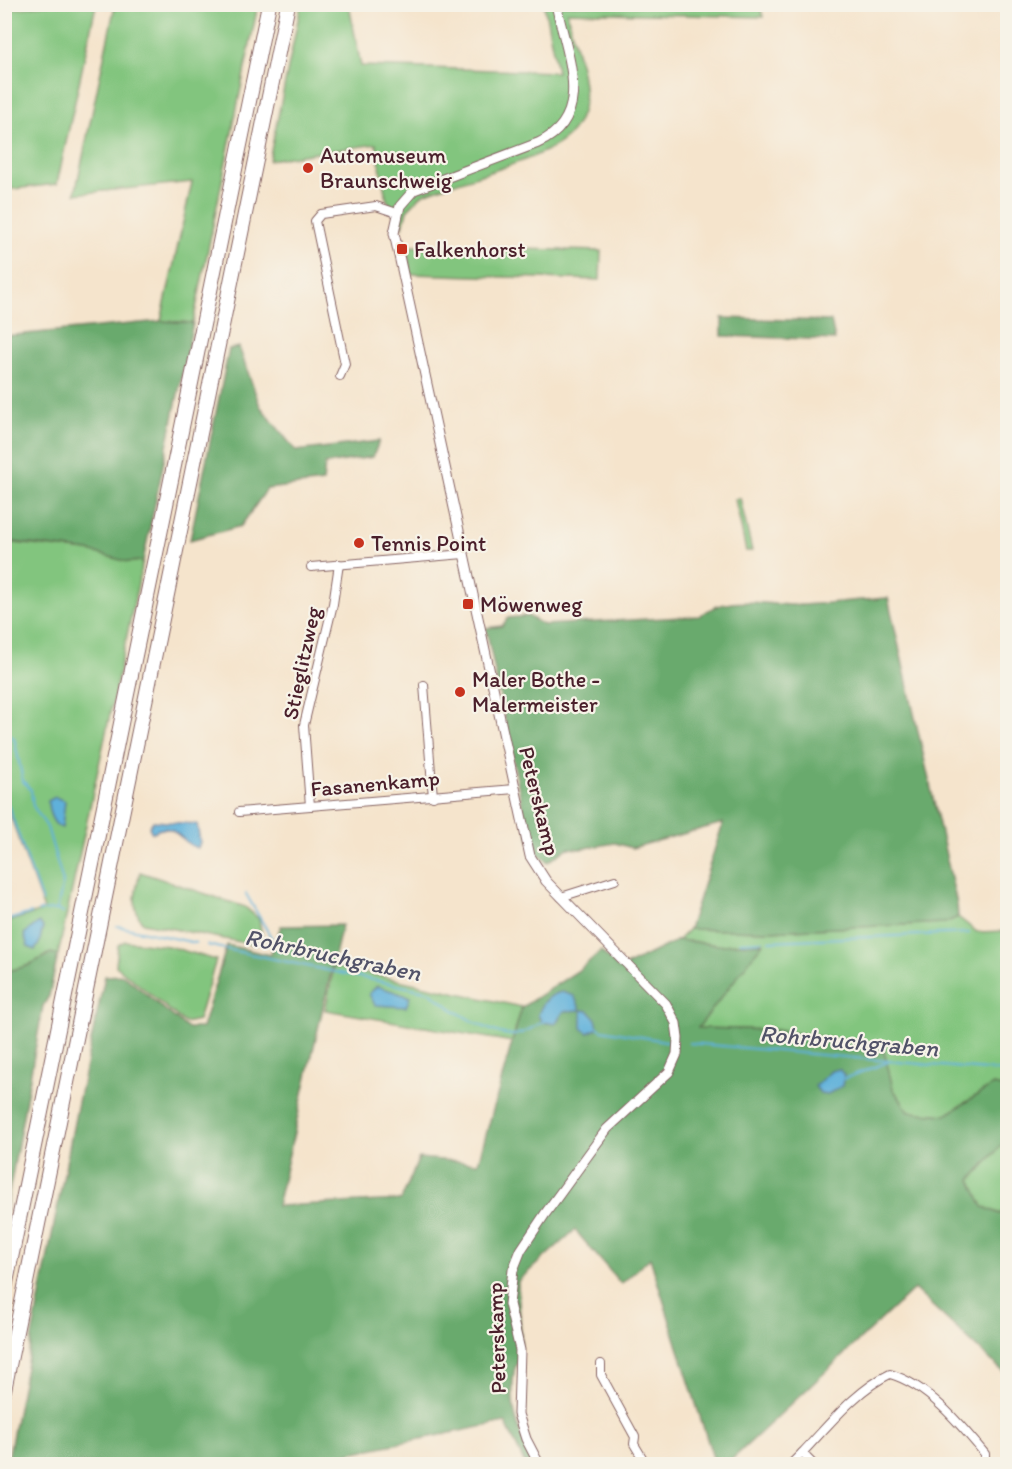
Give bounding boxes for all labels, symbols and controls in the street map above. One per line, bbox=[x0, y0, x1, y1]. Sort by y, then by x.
place label: Automuseum Braunschweig bbox=[320, 142, 453, 194]
marker: Automuseum Braunschweig bbox=[301, 161, 315, 175]
place label: Falkenhorst bbox=[414, 236, 526, 263]
marker: Falkenhorst bbox=[395, 242, 409, 256]
place label: Tennis Point bbox=[371, 530, 486, 557]
marker: Tennis Point bbox=[352, 536, 366, 550]
place label: Möwenweg bbox=[480, 591, 583, 618]
marker: Möwenweg bbox=[461, 597, 475, 611]
street label: Stieglitzweg bbox=[276, 603, 327, 722]
place label: Maler Bothe - Malermeister bbox=[472, 666, 600, 718]
marker: Maler Bothe - Malermeister bbox=[453, 685, 467, 699]
street label: Peterskamp bbox=[513, 744, 566, 858]
street label: Fasanenkamp bbox=[309, 764, 441, 803]
water label: Rohrbruchgraben bbox=[243, 922, 424, 987]
water label: Rohrbruchgraben bbox=[759, 1018, 940, 1063]
street label: Peterskamp bbox=[481, 1282, 512, 1394]

